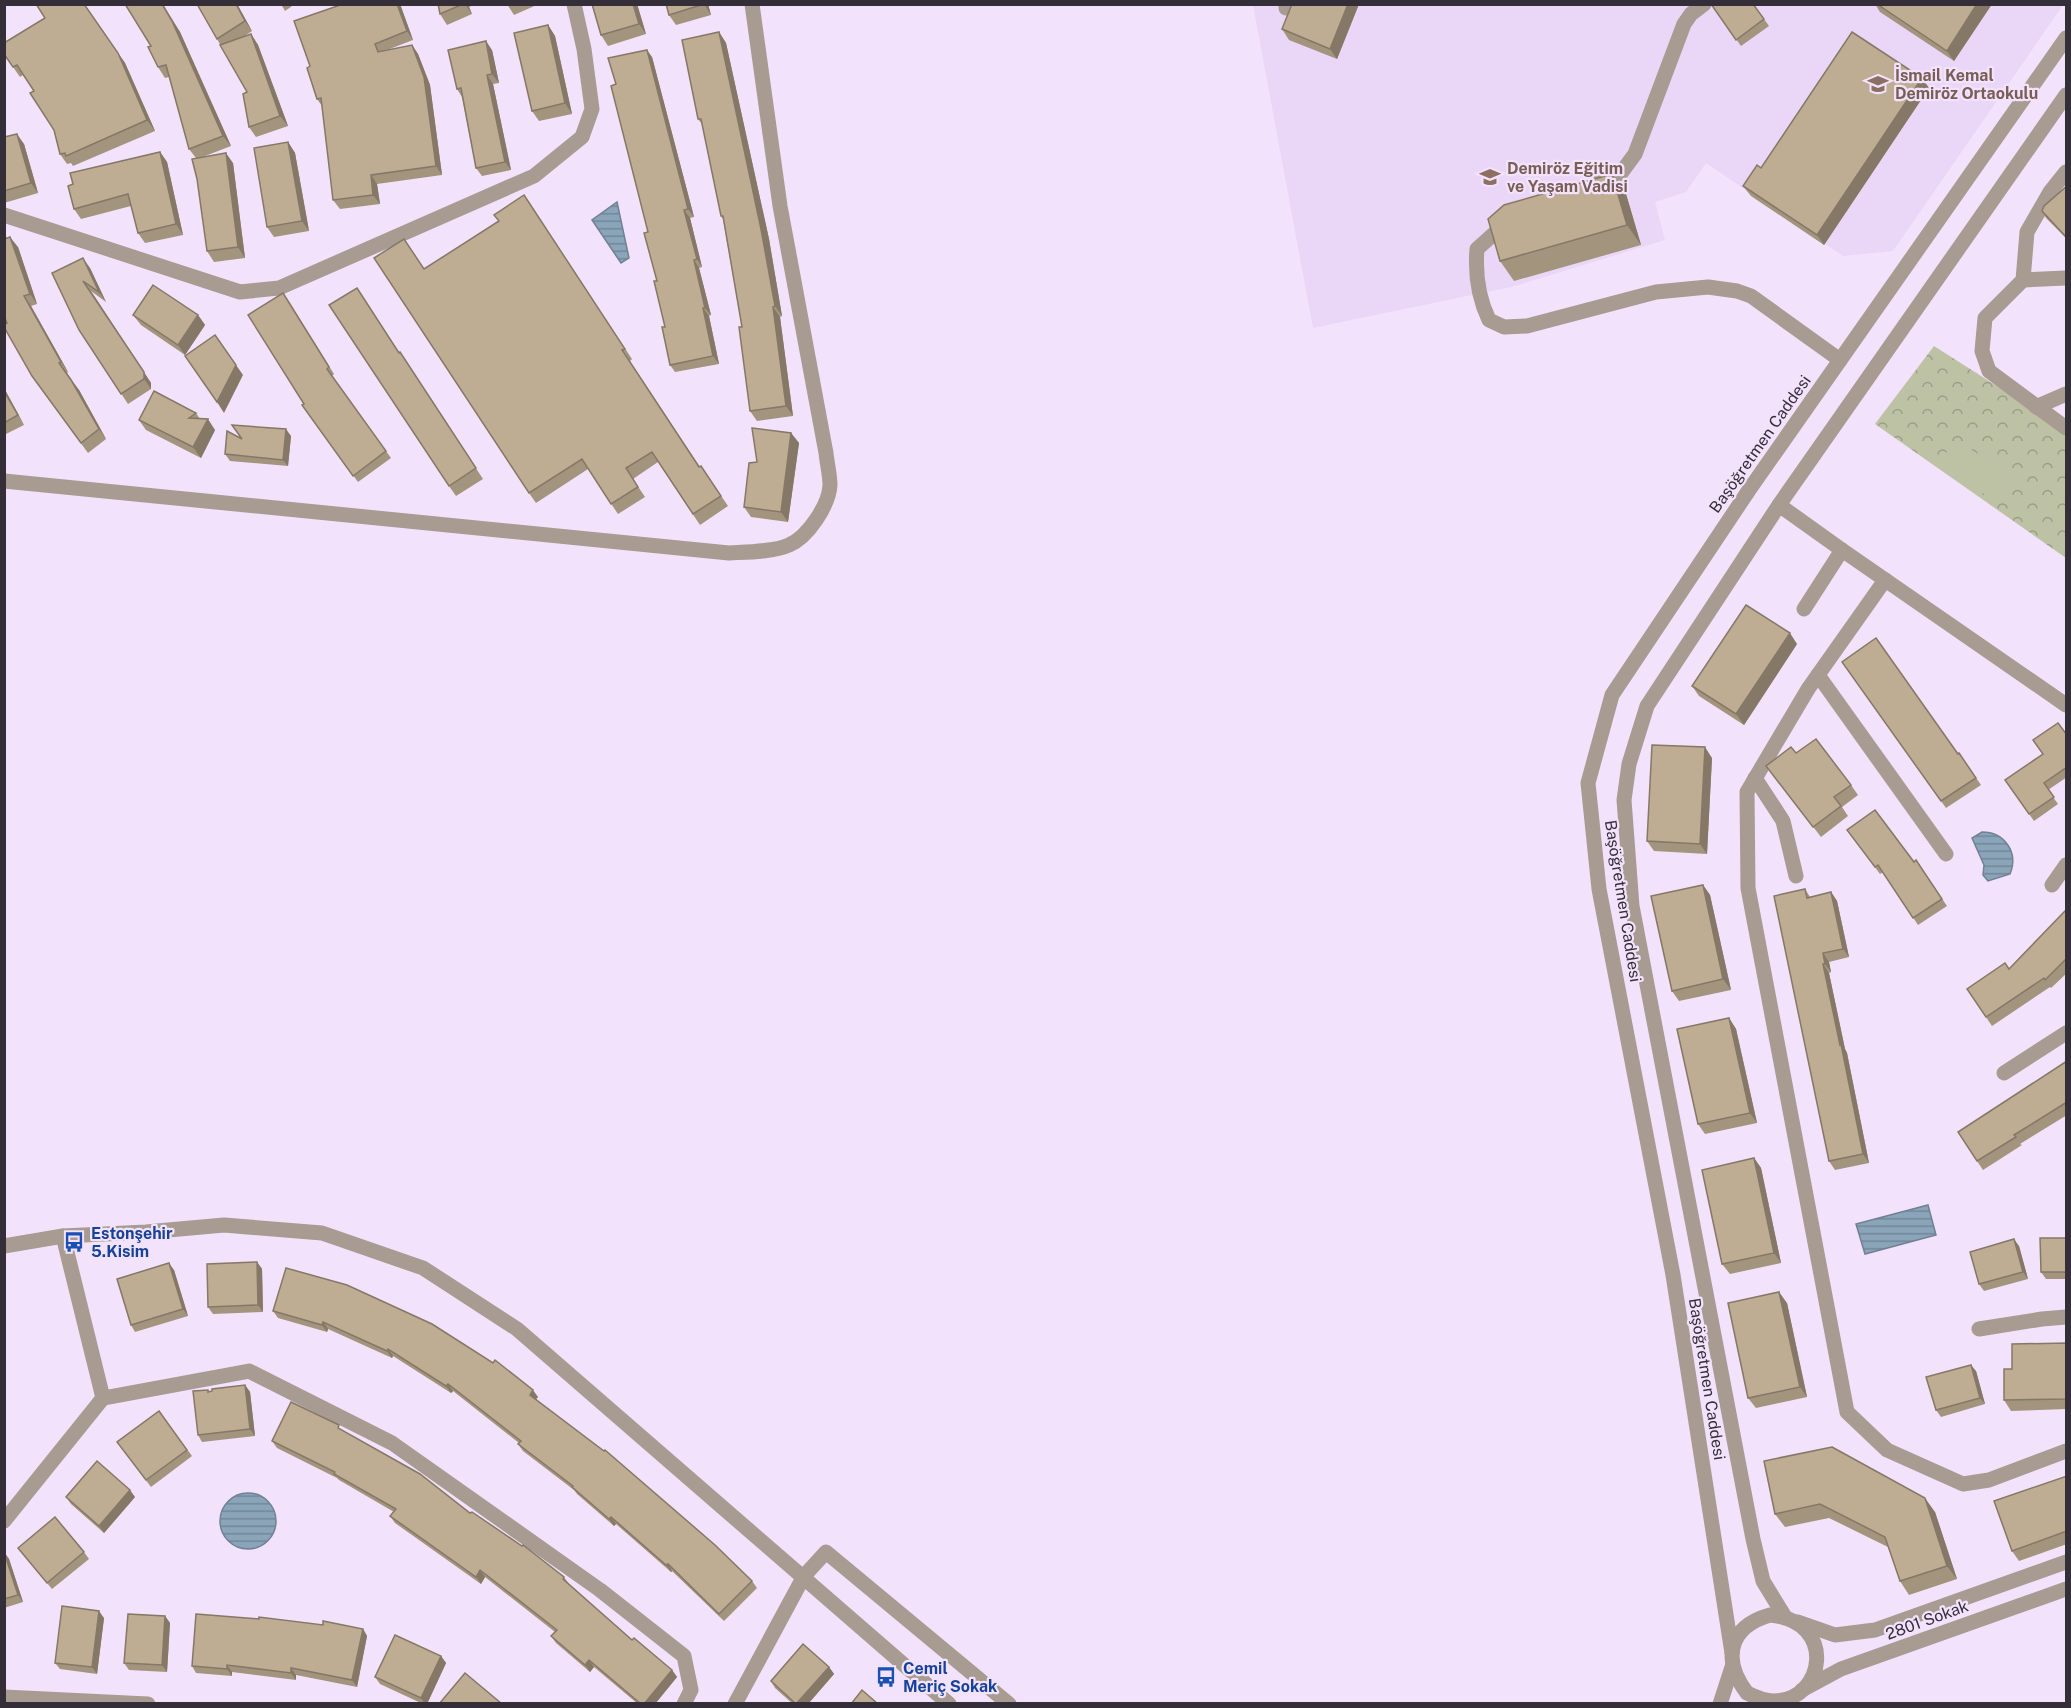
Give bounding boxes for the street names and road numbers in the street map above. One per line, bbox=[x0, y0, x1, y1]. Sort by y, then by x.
street label: Başöğretmen Caddesi bbox=[1705, 372, 1815, 516]
street label: Başöğretmen Caddesi bbox=[1601, 819, 1645, 983]
street label: Başöğretmen Caddesi bbox=[1685, 1297, 1729, 1461]
street label: 2801 Sokak bbox=[1883, 1596, 1971, 1644]

